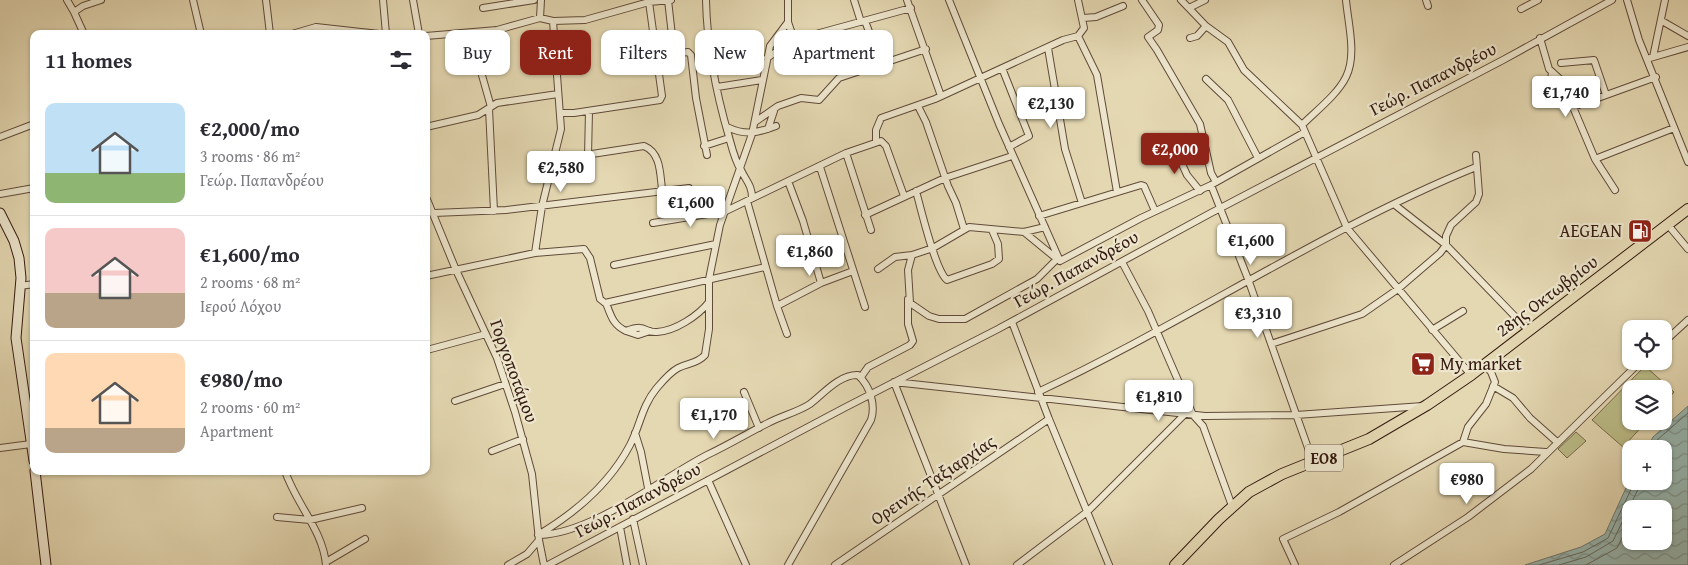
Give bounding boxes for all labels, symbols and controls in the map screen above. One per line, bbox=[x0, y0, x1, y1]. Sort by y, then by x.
chip: Buy bbox=[445, 30, 510, 75]
chip: Rent bbox=[520, 30, 591, 75]
chip: Filters bbox=[601, 30, 685, 75]
chip: New bbox=[695, 30, 764, 75]
chip: Apartment bbox=[774, 30, 893, 75]
street label: Γεώρ. Παπανδρέου bbox=[1365, 35, 1501, 122]
text: 11 homes bbox=[45, 45, 132, 76]
icon: filters bbox=[387, 46, 415, 74]
pin: €1,740 bbox=[1525, 76, 1607, 118]
text: €1,740 bbox=[1543, 80, 1589, 104]
pin: €2,130 bbox=[1010, 86, 1092, 129]
text: €2,130 bbox=[1028, 91, 1074, 115]
text: €2,000/mo bbox=[200, 113, 300, 144]
icon: home bbox=[85, 123, 145, 183]
pin: €2,000 bbox=[1134, 132, 1216, 175]
text: €2,000 bbox=[1152, 137, 1198, 161]
text: 3 rooms · 86 m² bbox=[200, 144, 300, 168]
pin: €2,580 bbox=[520, 150, 602, 193]
text: €2,580 bbox=[538, 155, 584, 179]
text: Γεώρ. Παπανδρέου bbox=[200, 168, 324, 192]
pin: €1,600 bbox=[650, 186, 732, 228]
text: €1,600 bbox=[668, 190, 714, 214]
place label: AEGEAN bbox=[1560, 217, 1622, 244]
fuel station icon: AEGEAN bbox=[1627, 218, 1653, 244]
street label: Γεώρ. Παπανδρέου bbox=[1008, 223, 1143, 314]
pin: €1,600 bbox=[1210, 224, 1292, 266]
text: €1,600 bbox=[1228, 228, 1274, 252]
pin: €1,860 bbox=[769, 234, 851, 277]
text: €1,600/mo bbox=[200, 239, 300, 270]
text: €1,860 bbox=[787, 239, 833, 263]
icon: home bbox=[85, 248, 145, 308]
street label: 28ης Οκτωβρίου bbox=[1490, 248, 1603, 343]
text: 2 rooms · 68 m² bbox=[200, 270, 300, 294]
text: Ιερού Λόχου bbox=[200, 294, 281, 318]
pin: €3,310 bbox=[1217, 296, 1299, 339]
text: €3,310 bbox=[1235, 301, 1281, 325]
street label: Γοργοποτάμου bbox=[483, 315, 546, 426]
map controls bbox=[1622, 320, 1672, 550]
button: locate bbox=[1622, 320, 1672, 370]
place label: My market bbox=[1440, 350, 1523, 377]
supermarket icon: My market bbox=[1410, 351, 1436, 377]
text: €980/mo bbox=[200, 364, 283, 395]
icon: home bbox=[85, 373, 145, 433]
pin: €1,810 bbox=[1118, 380, 1200, 422]
button: layers bbox=[1622, 380, 1672, 430]
text: €1,810 bbox=[1136, 384, 1182, 408]
text: 2 rooms · 60 m² bbox=[200, 395, 300, 419]
pin: €1,170 bbox=[673, 398, 755, 440]
text: €1,170 bbox=[691, 402, 737, 426]
text: Apartment bbox=[200, 419, 273, 443]
street label: Ορεινής Ταξιαρχίας bbox=[865, 427, 1001, 531]
button: + bbox=[1622, 440, 1672, 490]
road number: ΕΟ8 bbox=[1305, 444, 1343, 472]
street label: Γεώρ. Παπανδρέου bbox=[570, 455, 706, 544]
pin: €980 bbox=[1437, 462, 1497, 505]
text: €980 bbox=[1450, 467, 1484, 491]
button: − bbox=[1622, 500, 1672, 550]

